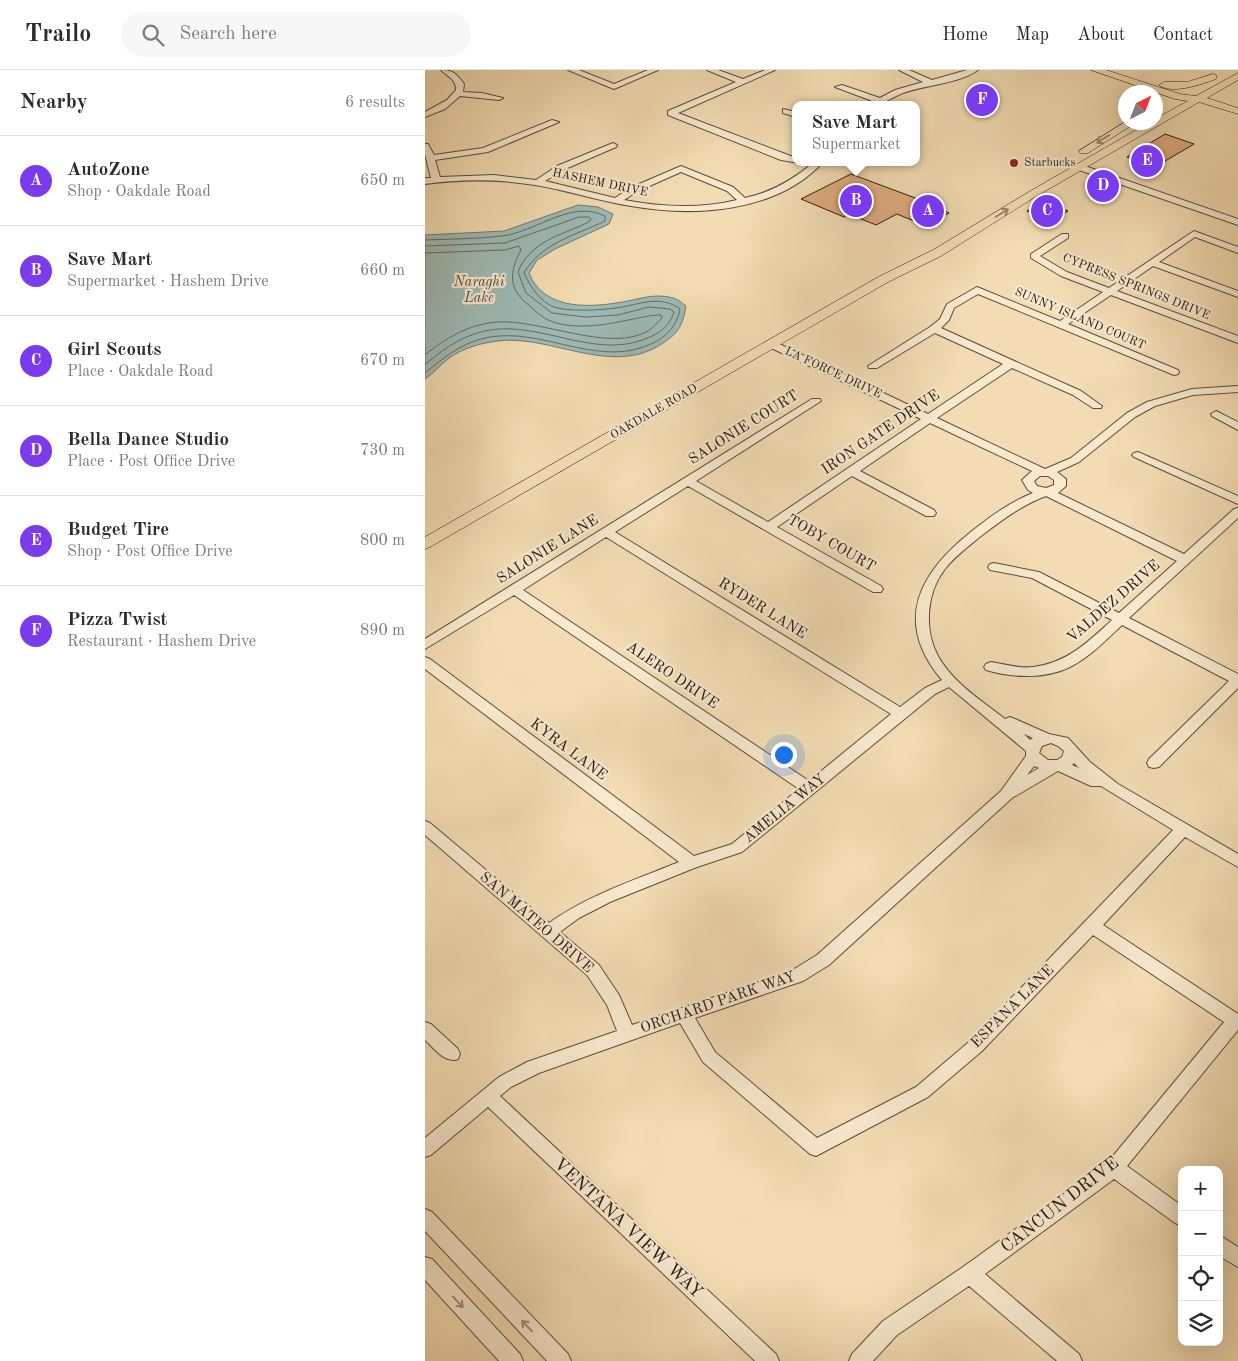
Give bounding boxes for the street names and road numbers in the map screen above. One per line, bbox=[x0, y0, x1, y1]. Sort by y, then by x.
street label: HASHEM DRIVE bbox=[551, 167, 649, 199]
street label: CYPRESS SPRINGS DRIVE bbox=[1061, 252, 1211, 322]
street label: SUNNY ISLAND COURT bbox=[1013, 286, 1147, 352]
street label: LA FORCE DRIVE bbox=[783, 345, 883, 401]
street label: OAKDALE ROAD bbox=[608, 382, 700, 442]
street label: SALONIE COURT bbox=[686, 388, 802, 468]
street label: IRON GATE DRIVE bbox=[819, 388, 943, 478]
street label: SALONIE LANE bbox=[495, 513, 601, 587]
street label: TOBY COURT bbox=[784, 513, 878, 575]
street label: VALDEZ DRIVE bbox=[1065, 558, 1163, 646]
street label: RYDER LANE bbox=[715, 576, 809, 642]
street label: ALERO DRIVE bbox=[623, 640, 721, 712]
street label: KYRA LANE bbox=[527, 716, 609, 784]
street label: AMELIA WAY bbox=[741, 772, 829, 846]
street label: SAN MATEO DRIVE bbox=[476, 870, 596, 976]
street label: ESPANA LANE bbox=[969, 963, 1057, 1051]
street label: ORCHARD PARK WAY bbox=[639, 969, 797, 1037]
street label: VENTANA VIEW WAY bbox=[550, 1154, 706, 1302]
street label: CANCUN DRIVE bbox=[998, 1154, 1122, 1256]

